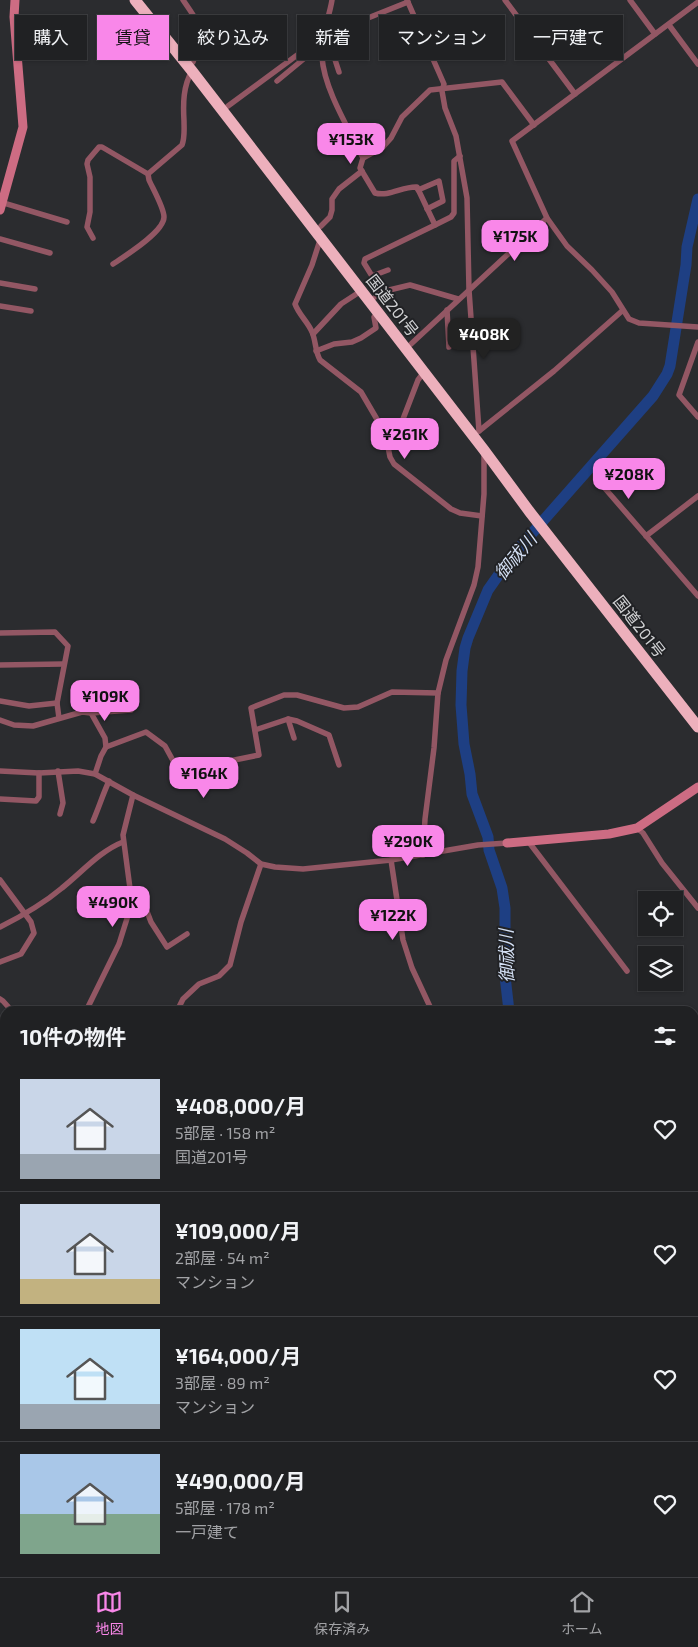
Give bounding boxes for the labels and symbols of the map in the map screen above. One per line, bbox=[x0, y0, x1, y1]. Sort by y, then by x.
pin: ¥153K bbox=[316, 122, 386, 165]
pin: ¥175K bbox=[480, 220, 550, 262]
street label: 国道201号 bbox=[363, 270, 423, 340]
pin: ¥408K bbox=[449, 318, 519, 360]
pin: ¥261K bbox=[370, 418, 440, 460]
pin: ¥208K bbox=[594, 458, 664, 500]
water label: 御祓川 bbox=[489, 527, 542, 584]
street label: 国道201号 bbox=[610, 591, 670, 661]
pin: ¥109K bbox=[70, 680, 140, 722]
pin: ¥164K bbox=[169, 756, 239, 799]
pin: ¥290K bbox=[373, 824, 443, 867]
pin: ¥490K bbox=[78, 886, 148, 928]
pin: ¥122K bbox=[358, 898, 428, 941]
water label: 御祓川 bbox=[494, 927, 517, 983]

